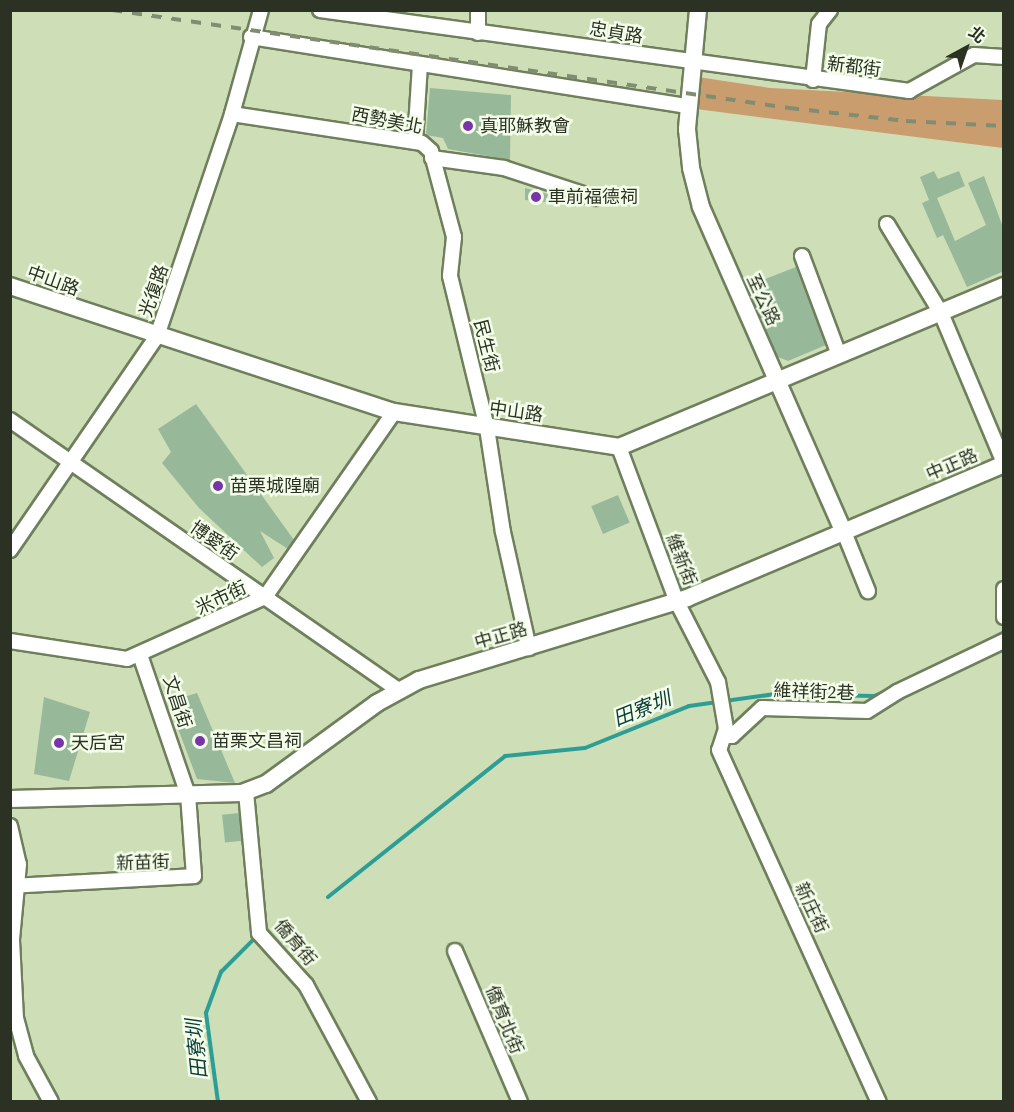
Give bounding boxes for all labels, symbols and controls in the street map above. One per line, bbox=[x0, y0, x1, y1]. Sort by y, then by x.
street label: 忠貞路 bbox=[588, 18, 644, 48]
north arrow bbox=[936, 18, 996, 78]
text: 北 bbox=[964, 21, 991, 48]
street label: 新都街 bbox=[826, 53, 882, 81]
street label: 西勢美北 bbox=[350, 104, 424, 138]
place label: 真耶穌教會 bbox=[480, 115, 570, 137]
marker: 真耶穌教會 bbox=[461, 119, 475, 133]
place label: 車前福德祠 bbox=[548, 186, 638, 208]
marker: 車前福德祠 bbox=[529, 190, 543, 204]
street label: 中山路 bbox=[24, 262, 82, 300]
street label: 光復路 bbox=[135, 262, 173, 320]
street label: 至公路 bbox=[742, 271, 784, 329]
street label: 民生街 bbox=[469, 317, 503, 375]
street label: 中山路 bbox=[488, 398, 544, 426]
street label: 中正路 bbox=[923, 445, 981, 485]
place label: 苗栗城隍廟 bbox=[230, 475, 320, 497]
marker: 苗栗城隍廟 bbox=[211, 479, 225, 493]
street label: 博愛街 bbox=[186, 517, 242, 565]
street label: 維新街 bbox=[661, 531, 701, 589]
street label: 米市街 bbox=[192, 577, 250, 619]
street label: 中正路 bbox=[472, 618, 530, 654]
street label: 文昌街 bbox=[158, 673, 196, 731]
street label: 維祥街2巷 bbox=[773, 680, 855, 704]
water label: 田寮圳 bbox=[610, 687, 674, 731]
place label: 苗栗文昌祠 bbox=[212, 730, 302, 752]
place label: 天后宮 bbox=[71, 732, 125, 754]
marker: 苗栗文昌祠 bbox=[193, 734, 207, 748]
marker: 天后宮 bbox=[52, 736, 66, 750]
street label: 新苗街 bbox=[116, 851, 170, 875]
street label: 新庄街 bbox=[790, 879, 832, 937]
street label: 僑育街 bbox=[269, 915, 321, 971]
street label: 僑育北街 bbox=[481, 983, 527, 1057]
water label: 田寮圳 bbox=[182, 1018, 212, 1080]

